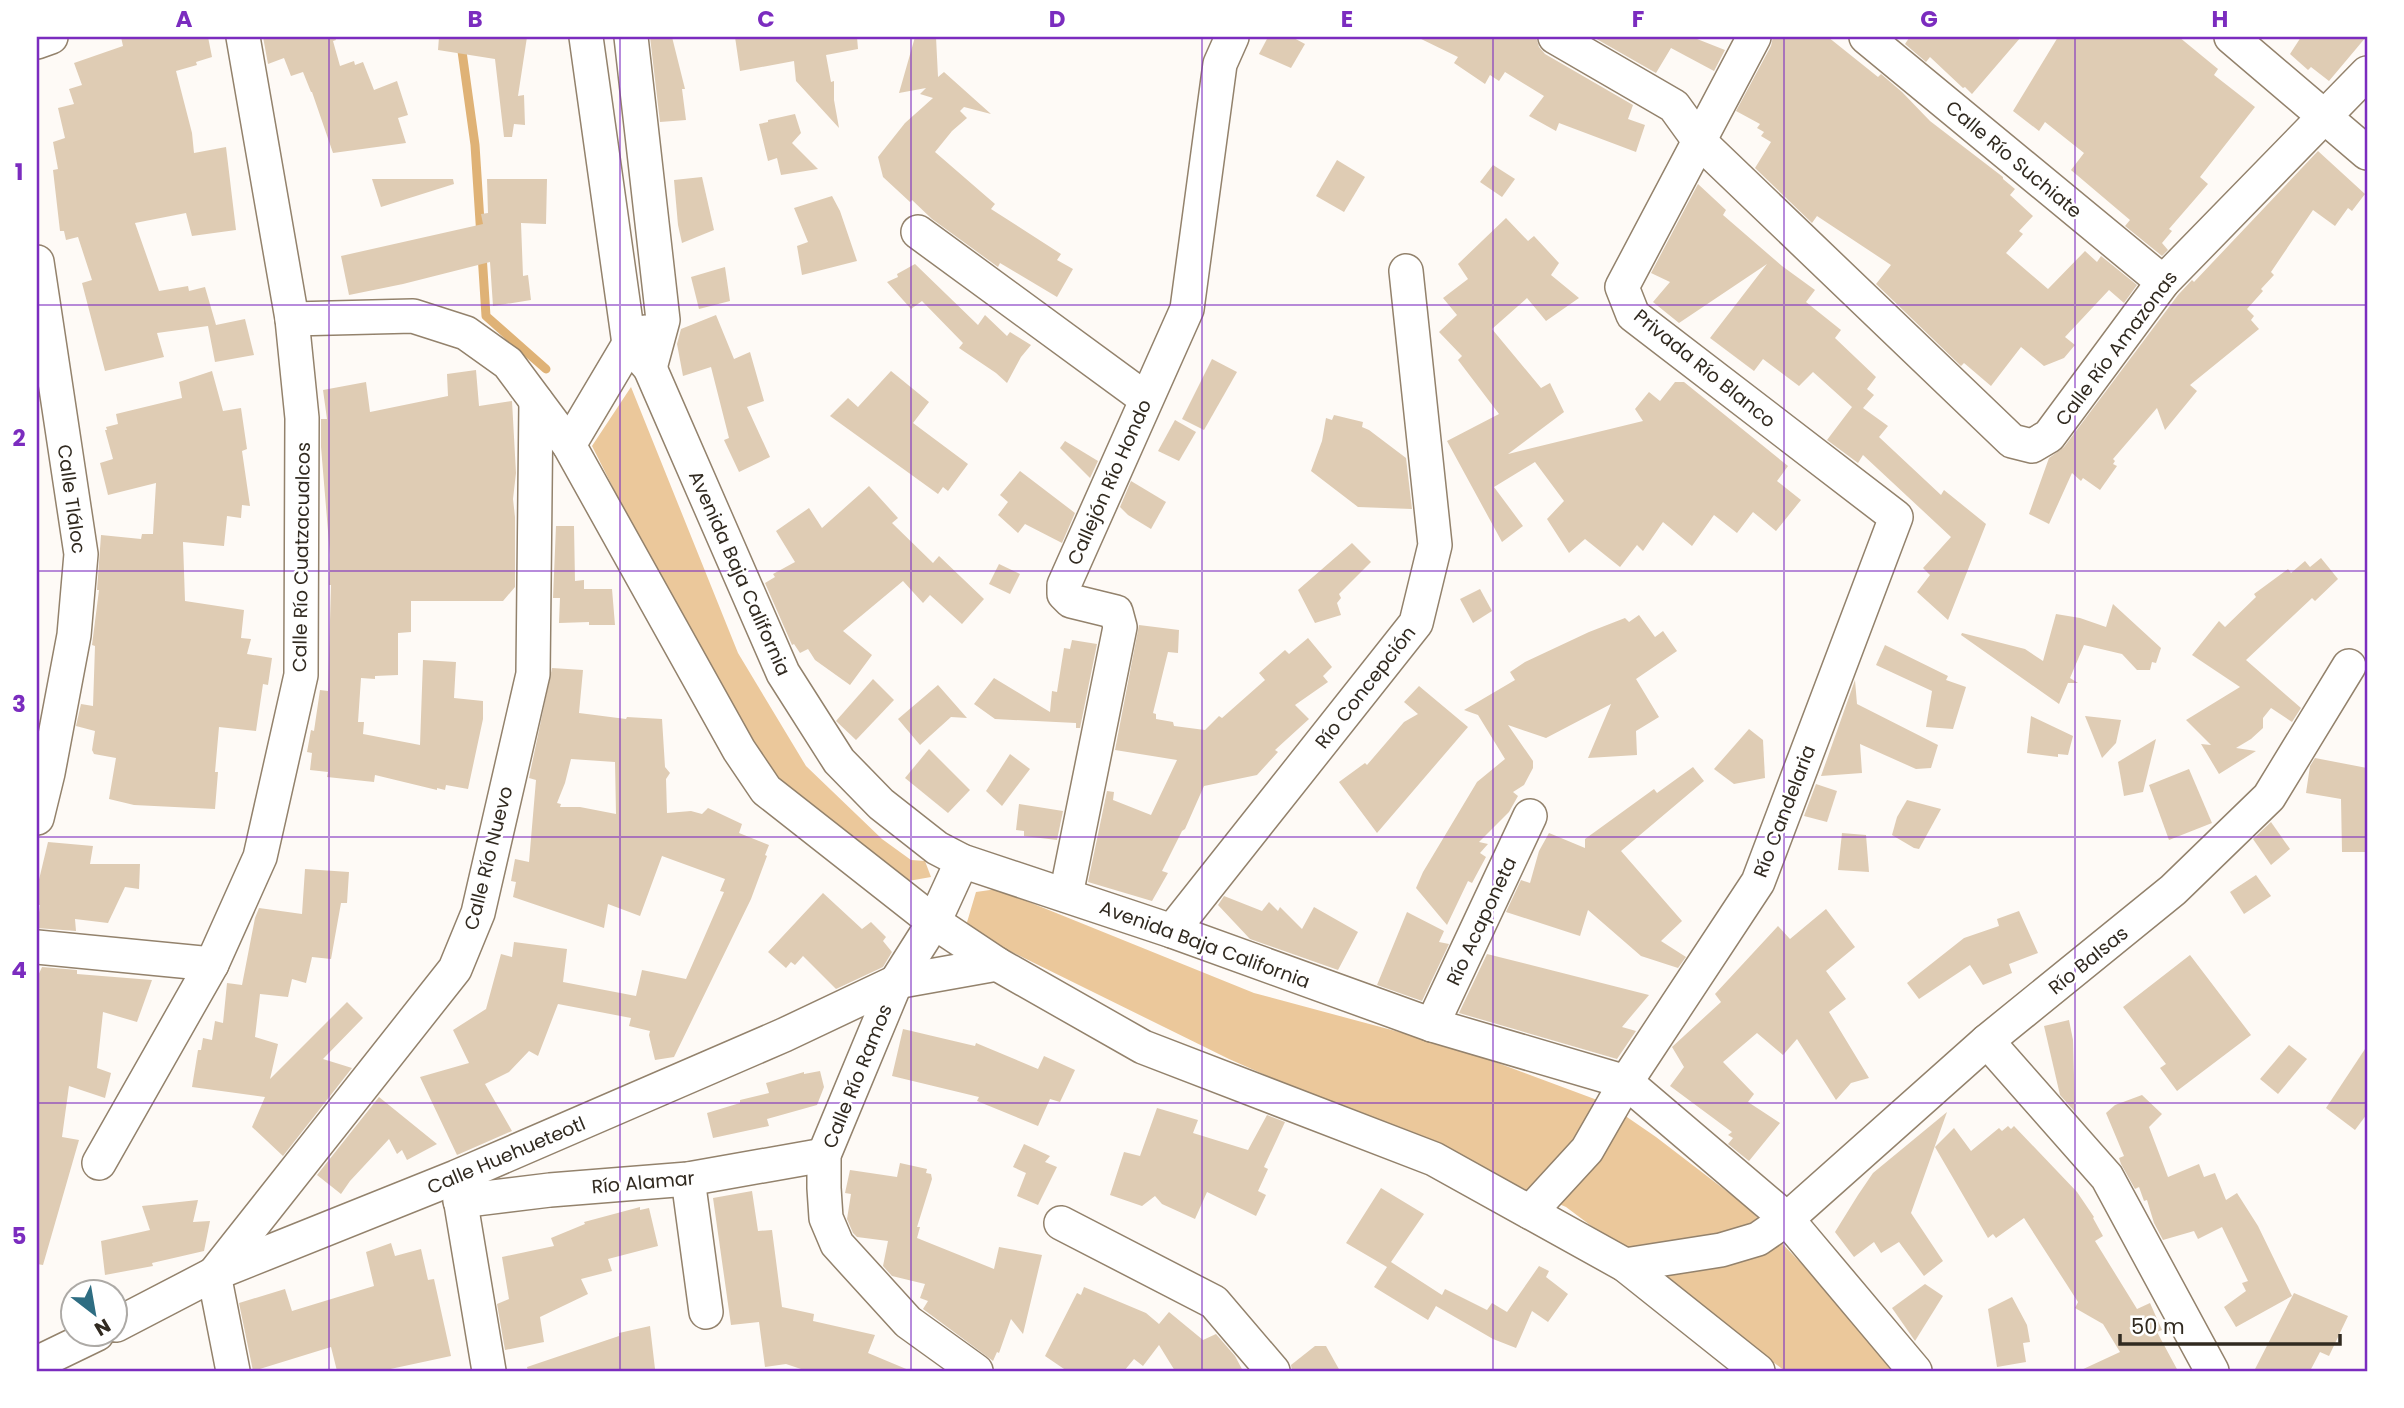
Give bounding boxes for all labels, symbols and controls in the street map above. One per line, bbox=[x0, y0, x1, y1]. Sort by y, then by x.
text: A bbox=[176, 3, 193, 35]
text: B bbox=[467, 3, 483, 35]
text: C bbox=[757, 3, 775, 35]
text: D bbox=[1049, 3, 1065, 35]
text: E bbox=[1341, 3, 1353, 35]
text: F bbox=[1632, 3, 1644, 35]
text: G bbox=[1920, 3, 1938, 35]
text: H bbox=[2212, 3, 2228, 35]
street label: Calle Río Suchiate bbox=[1940, 94, 2088, 224]
text: 1 bbox=[15, 156, 23, 188]
street label: Calle Río Amazonas bbox=[2049, 265, 2184, 432]
street label: Privada Río Blanco bbox=[1628, 303, 1781, 434]
street label: Callejón Río Hondo bbox=[1061, 395, 1158, 569]
text: 2 bbox=[12, 422, 26, 454]
street label: Calle Río Cuatzacualcos bbox=[286, 442, 317, 672]
street label: Calle Tláloc bbox=[50, 443, 93, 555]
street label: Avenida Baja California bbox=[682, 466, 797, 680]
street label: Río Concepción bbox=[1309, 620, 1422, 754]
text: 3 bbox=[12, 688, 26, 720]
street label: Río Candelaria bbox=[1747, 741, 1822, 881]
street label: Calle Río Nuevo bbox=[458, 783, 519, 933]
street label: Río Acaponeta bbox=[1440, 852, 1523, 990]
street label: Avenida Baja California bbox=[1096, 894, 1314, 995]
street label: Río Balsas bbox=[2043, 920, 2134, 1001]
text: 4 bbox=[11, 954, 27, 986]
street label: Calle Río Ramos bbox=[816, 1000, 899, 1152]
street label: Calle Huehueteotl bbox=[423, 1110, 589, 1201]
street label: Río Alamar bbox=[590, 1165, 696, 1200]
text: 5 bbox=[12, 1220, 26, 1252]
north arrow bbox=[60, 1278, 130, 1348]
scale bar bbox=[2120, 1303, 2341, 1347]
text: N bbox=[89, 1312, 116, 1342]
text: 50 m bbox=[2131, 1312, 2185, 1341]

